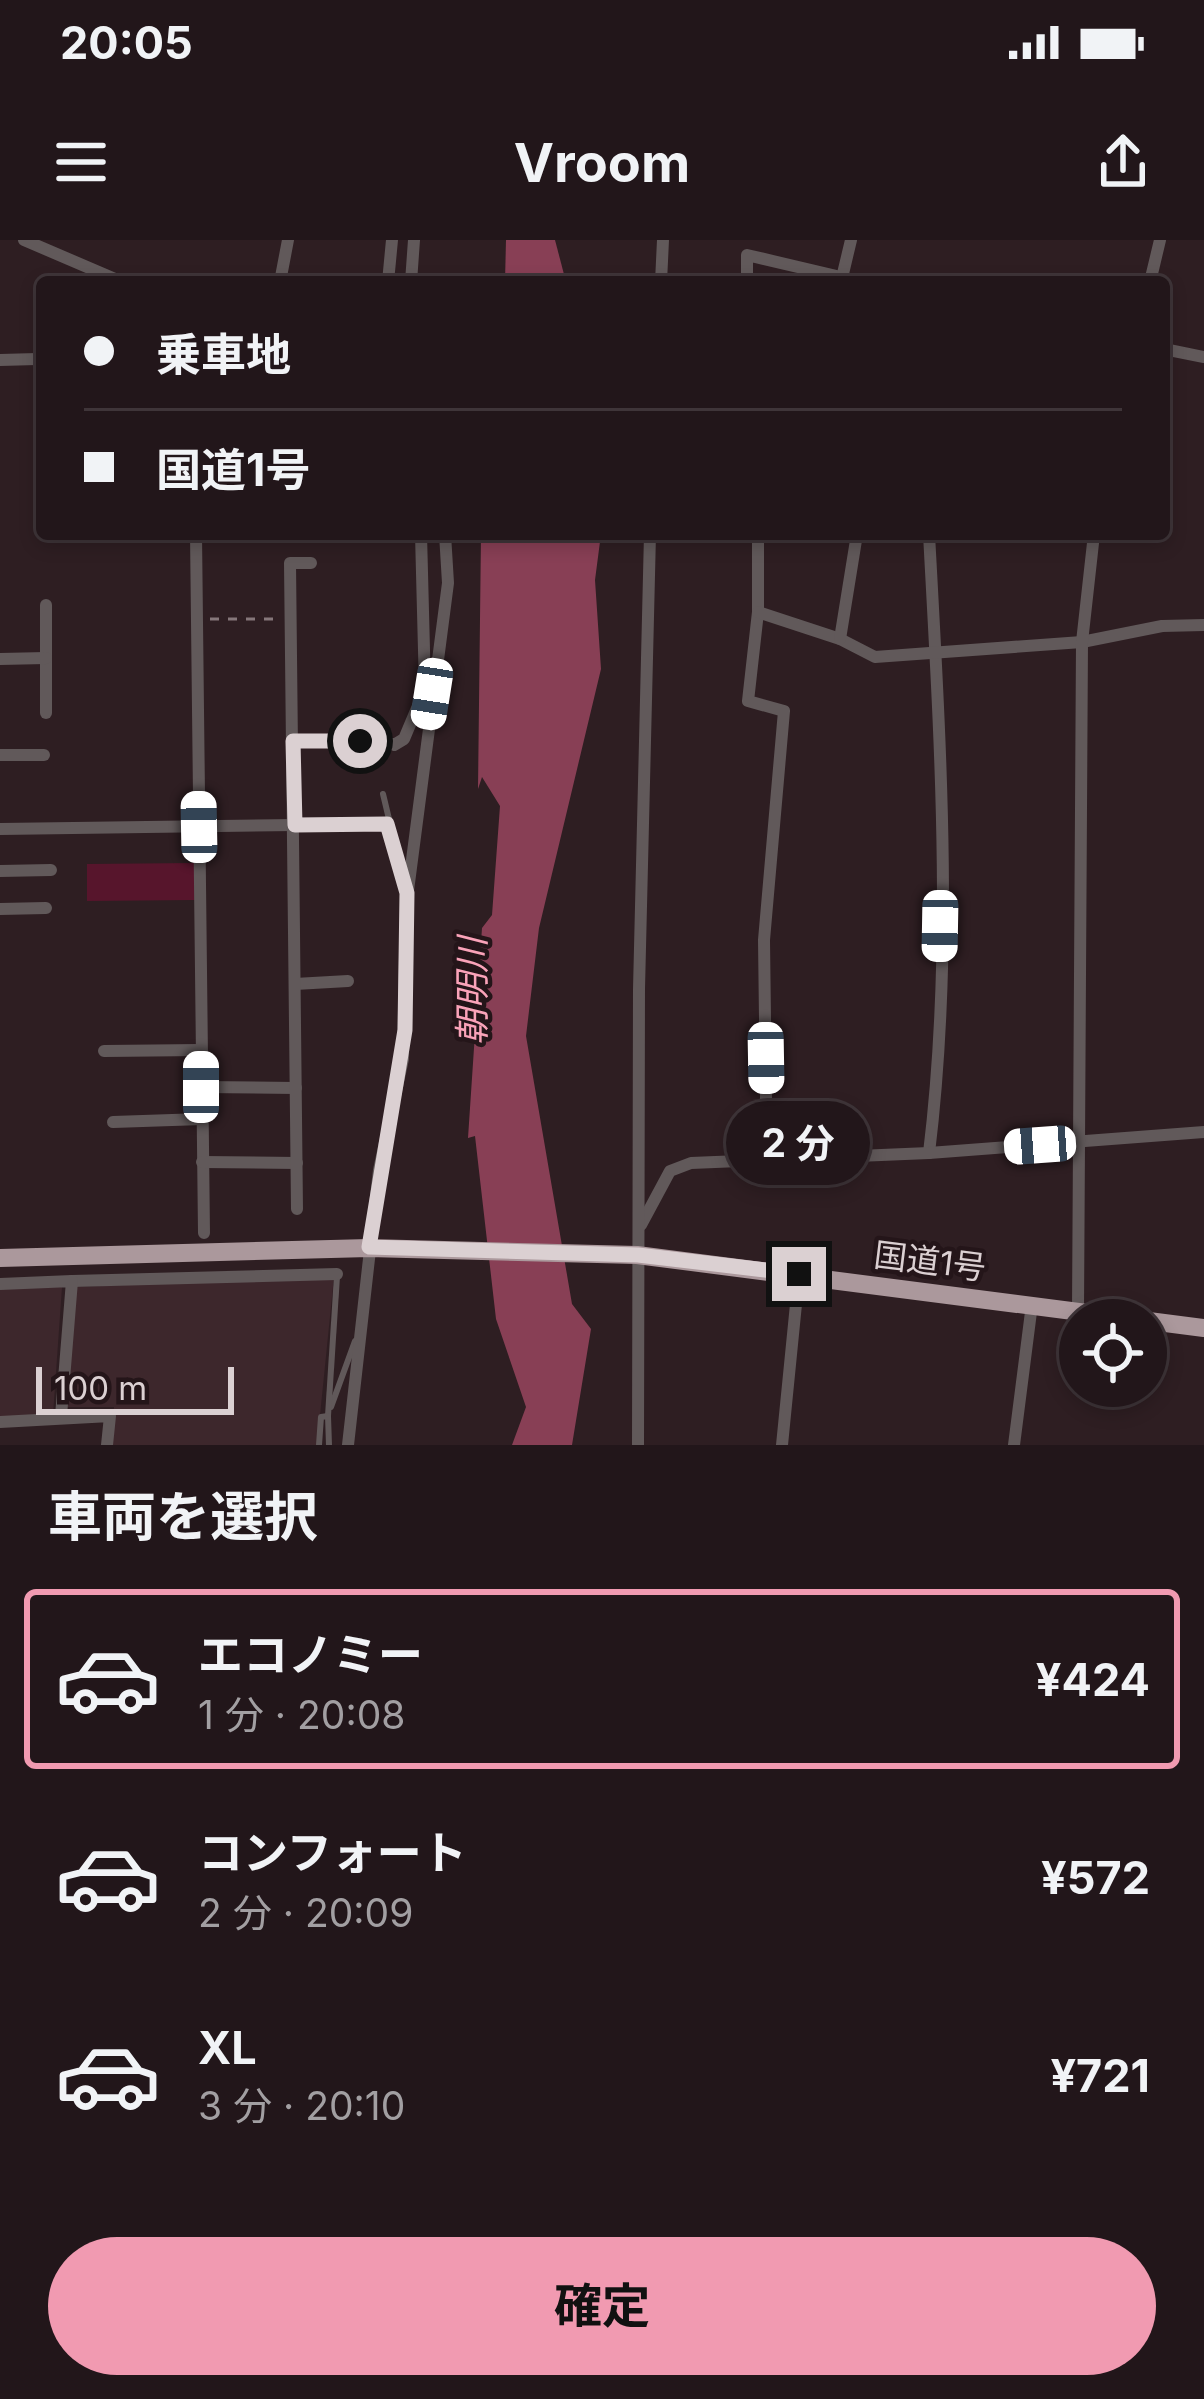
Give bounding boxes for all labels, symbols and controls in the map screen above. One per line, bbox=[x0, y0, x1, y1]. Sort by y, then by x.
text: 20:05 bbox=[60, 15, 193, 70]
icon: menu bbox=[48, 129, 114, 195]
icon: share bbox=[1090, 129, 1156, 195]
text: Vroom bbox=[514, 130, 690, 195]
text: 乗車地 bbox=[156, 327, 291, 382]
text: 国道1号 bbox=[156, 442, 310, 497]
car bbox=[409, 656, 455, 732]
route start bbox=[333, 714, 387, 768]
car bbox=[180, 791, 218, 863]
car bbox=[921, 890, 959, 962]
water label: 朝明川 bbox=[450, 933, 494, 1045]
car bbox=[747, 1022, 785, 1094]
car bbox=[183, 1051, 219, 1123]
callout: 2 分 bbox=[727, 1100, 871, 1184]
text: 2 分 bbox=[762, 1119, 834, 1166]
car bbox=[1003, 1125, 1077, 1165]
street label: 国道1号 bbox=[872, 1234, 988, 1288]
route end bbox=[772, 1247, 826, 1301]
map controls bbox=[1059, 1299, 1167, 1407]
button: locate bbox=[1059, 1299, 1167, 1407]
scale bar bbox=[36, 1361, 234, 1414]
text: 100 m bbox=[54, 1368, 147, 1408]
text: 車両を選択 bbox=[48, 1484, 318, 1549]
icon: car bbox=[54, 1625, 162, 1733]
text: エコノミー bbox=[198, 1627, 423, 1682]
text: ¥424 bbox=[1036, 1652, 1150, 1707]
text: 1 分 · 20:08 bbox=[198, 1691, 405, 1738]
icon: car bbox=[54, 1823, 162, 1931]
text: コンフォート bbox=[198, 1825, 467, 1880]
text: ¥572 bbox=[1041, 1850, 1150, 1905]
text: 2 分 · 20:09 bbox=[198, 1889, 413, 1936]
text: XL bbox=[198, 2020, 257, 2075]
icon: car bbox=[54, 2021, 162, 2129]
text: ¥721 bbox=[1050, 2048, 1150, 2103]
text: 3 分 · 20:10 bbox=[198, 2082, 405, 2129]
button: 確定 bbox=[48, 2237, 1156, 2375]

